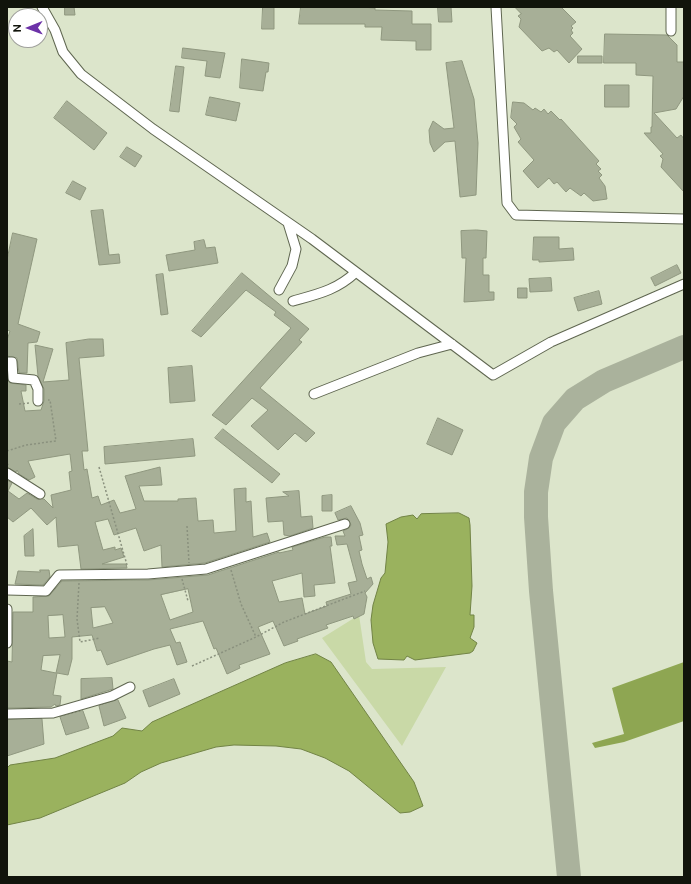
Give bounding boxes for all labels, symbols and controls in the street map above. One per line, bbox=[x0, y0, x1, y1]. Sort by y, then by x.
north arrow bbox=[8, 8, 48, 48]
text: N bbox=[10, 24, 24, 32]

